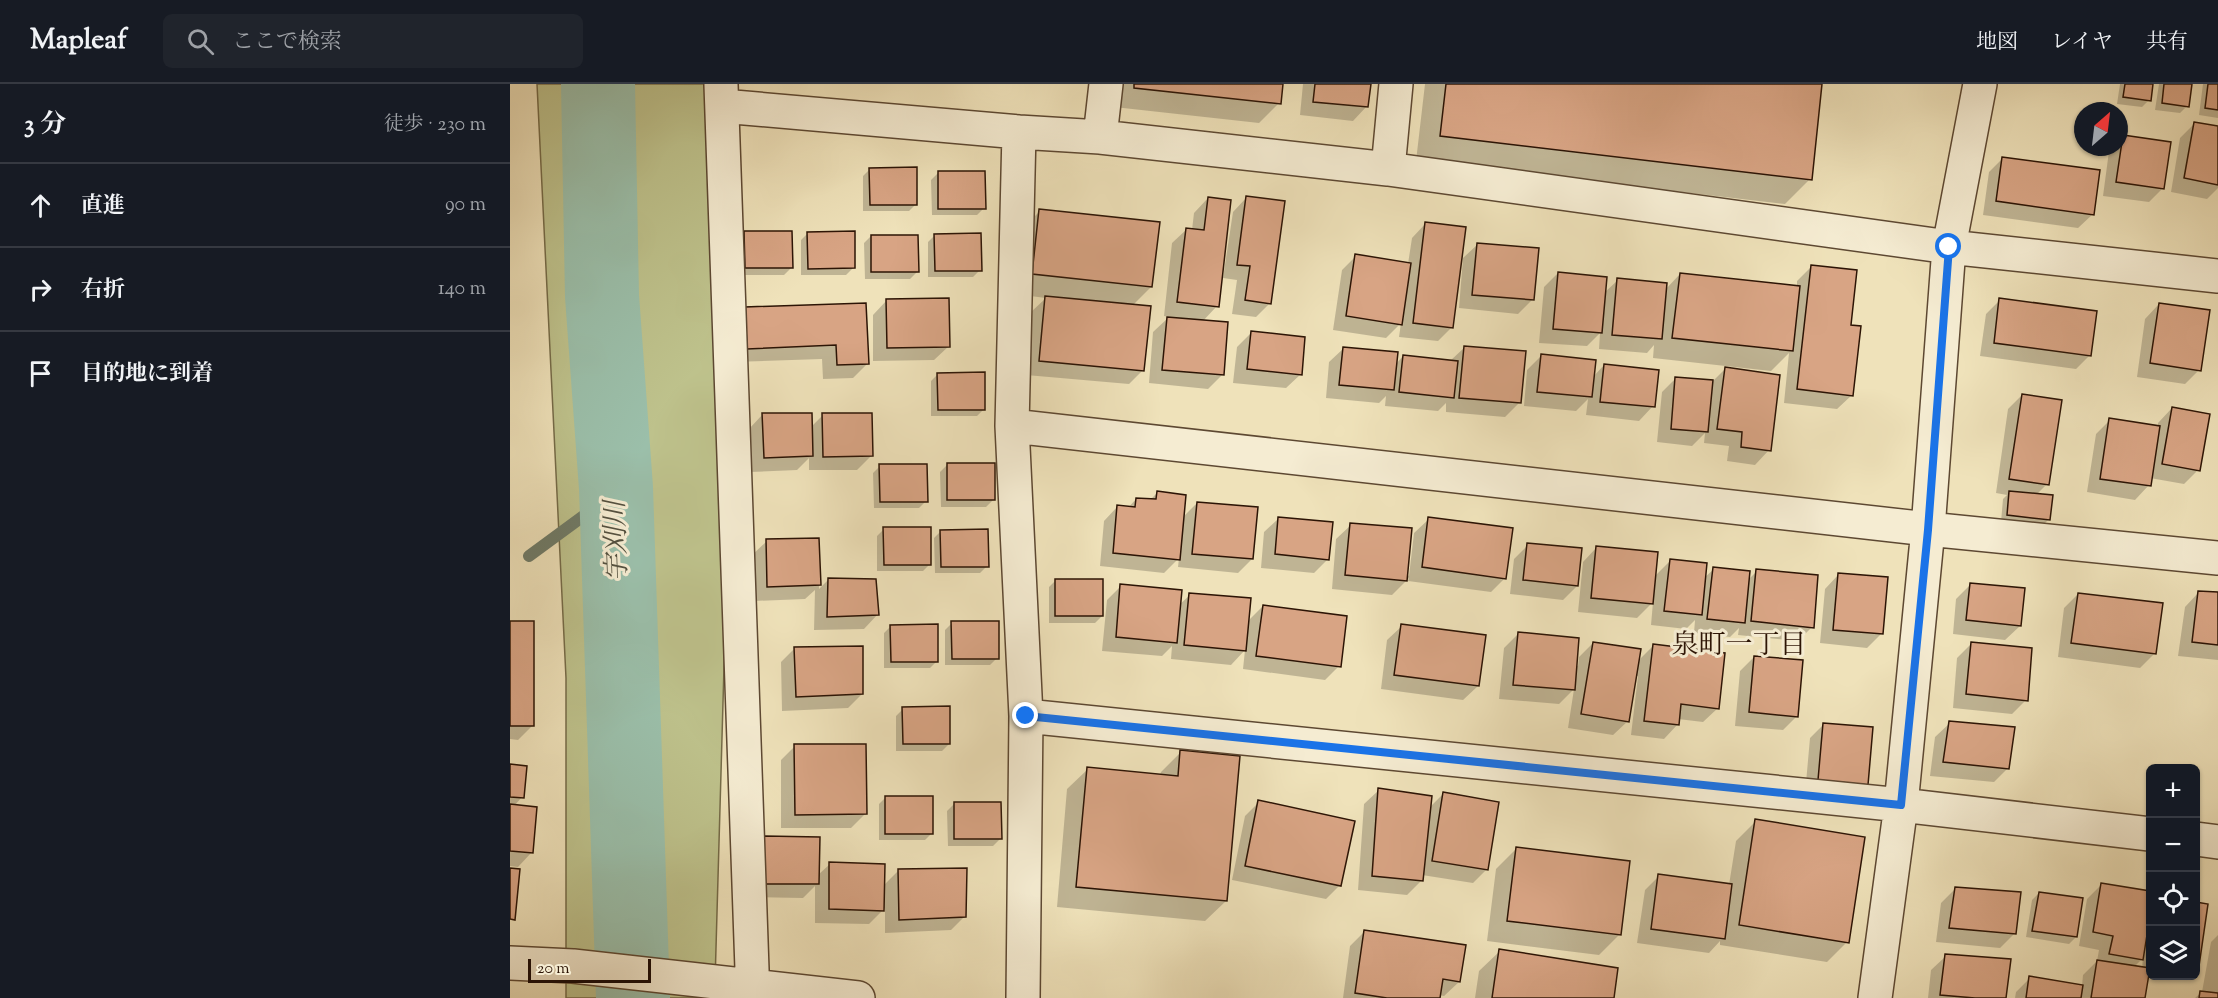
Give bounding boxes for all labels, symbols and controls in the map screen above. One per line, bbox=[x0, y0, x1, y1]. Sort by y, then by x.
search box bbox=[163, 14, 583, 68]
text: Mapleaf bbox=[30, 21, 127, 61]
icon: search bbox=[184, 25, 217, 58]
text: ここで検索 bbox=[232, 27, 342, 59]
text: 地図 bbox=[1976, 28, 2018, 58]
text: レイヤ bbox=[2051, 28, 2113, 58]
text: 共有 bbox=[2146, 28, 2188, 58]
north arrow bbox=[2074, 102, 2128, 156]
text: 3 分 bbox=[24, 107, 66, 144]
text: 徒歩 · 230 m bbox=[384, 111, 486, 140]
icon: ahead bbox=[24, 189, 57, 222]
text: 直進 bbox=[81, 191, 125, 223]
text: 90 m bbox=[445, 191, 486, 220]
route start bbox=[1935, 233, 1961, 259]
icon: right bbox=[24, 273, 57, 306]
text: 右折 bbox=[81, 275, 125, 307]
text: 140 m bbox=[438, 275, 486, 304]
icon: arrive bbox=[24, 357, 57, 390]
text: 目的地に到着 bbox=[81, 359, 213, 391]
water label: 宇刈川 bbox=[597, 497, 639, 582]
district label: 泉町一丁目 bbox=[1672, 627, 1807, 666]
route end bbox=[1012, 702, 1038, 728]
map controls bbox=[2146, 764, 2200, 980]
button: + bbox=[2146, 764, 2200, 818]
button: − bbox=[2146, 818, 2200, 872]
button: locate bbox=[2146, 872, 2200, 926]
button: layers bbox=[2146, 926, 2200, 980]
scale bar bbox=[528, 956, 651, 984]
text: 20 m bbox=[537, 958, 570, 981]

